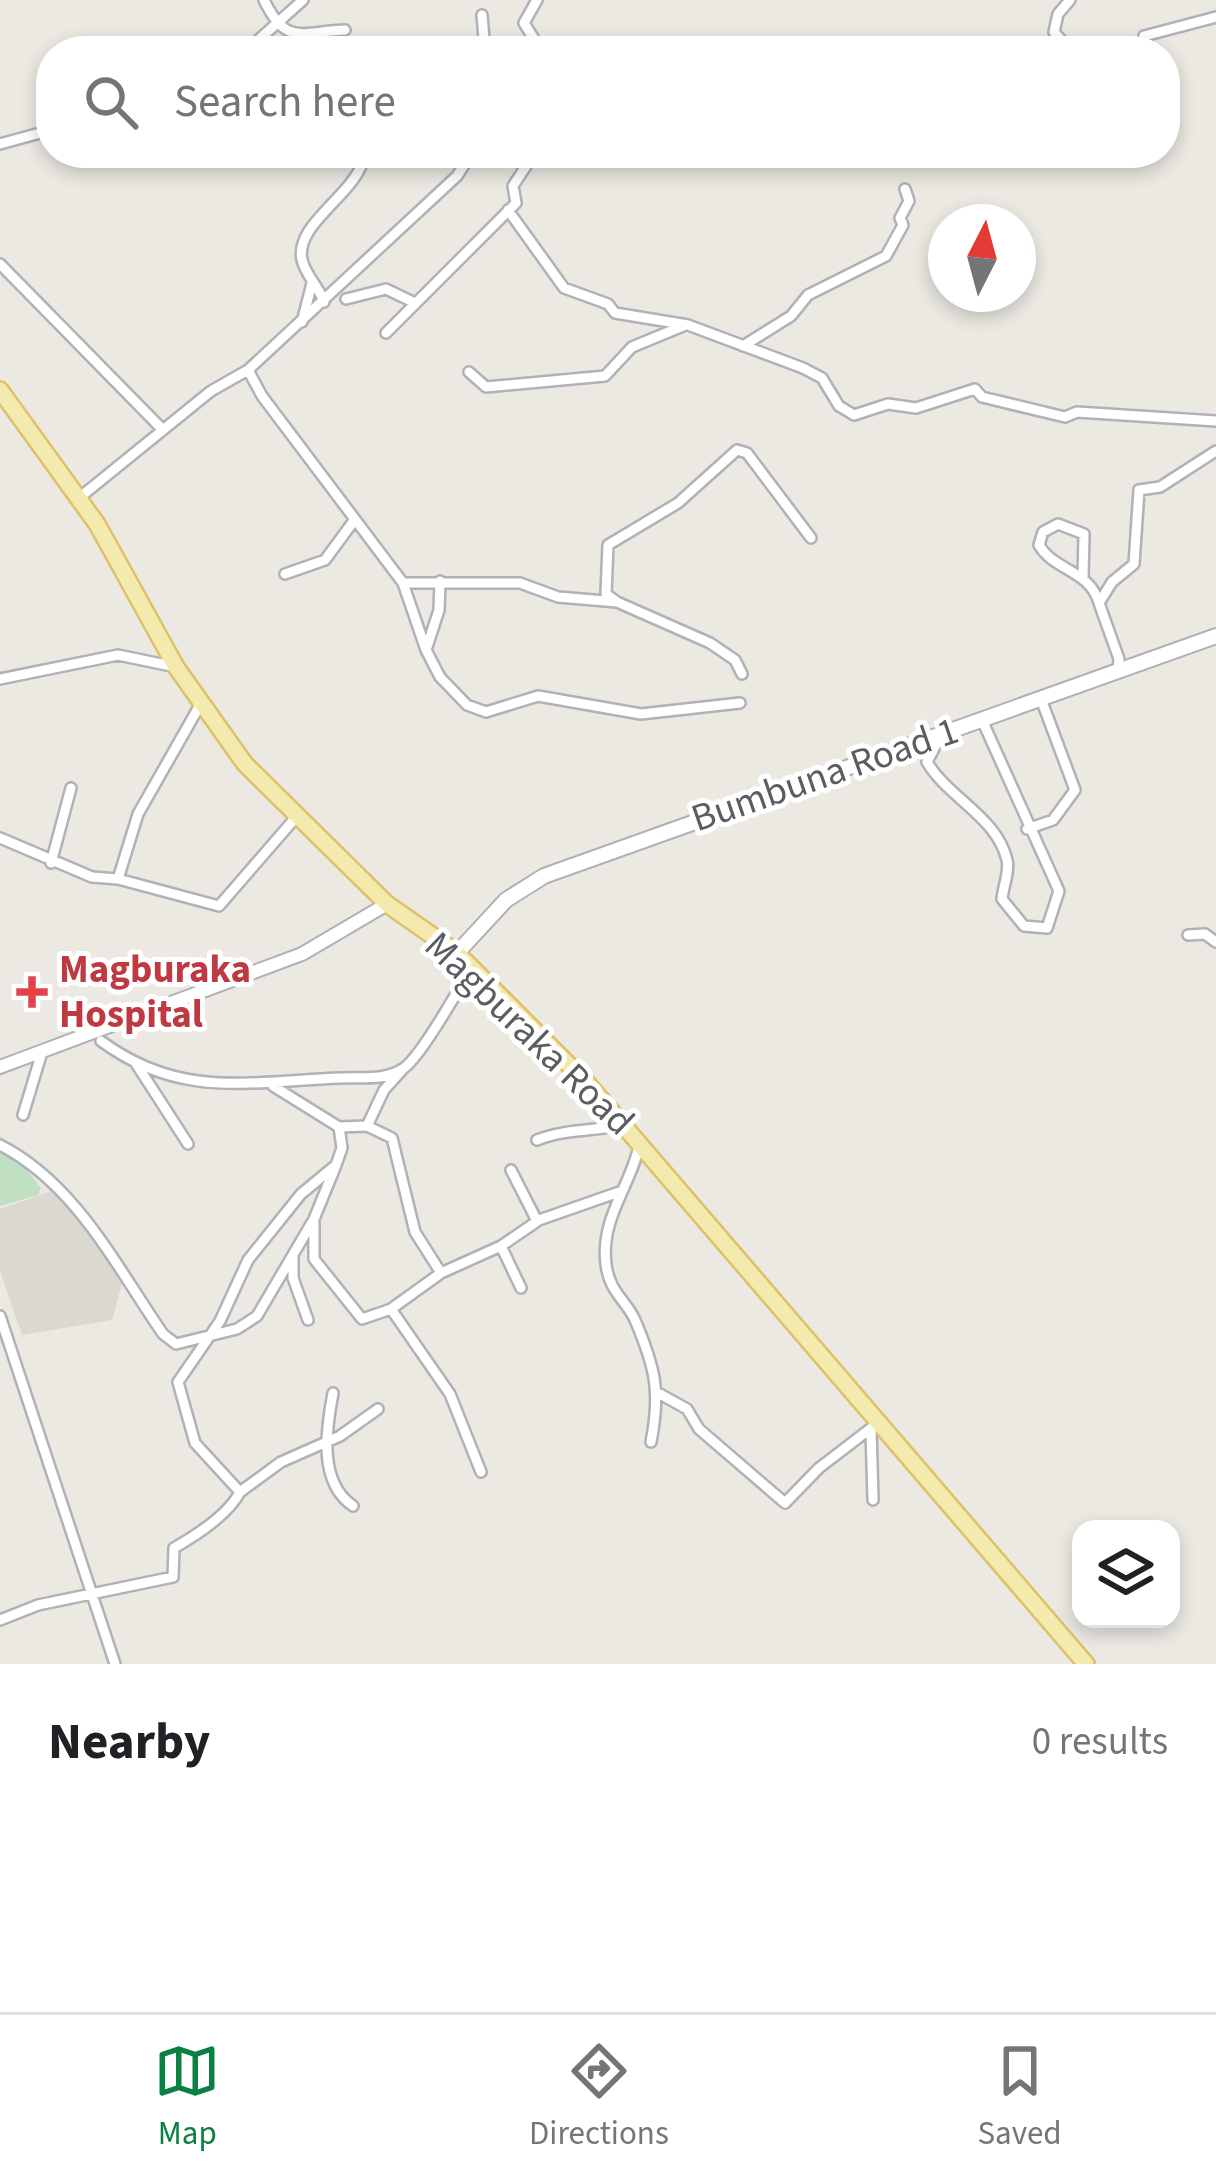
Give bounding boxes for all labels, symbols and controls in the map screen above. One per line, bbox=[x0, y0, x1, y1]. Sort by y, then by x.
search box bbox=[36, 36, 1180, 168]
icon: search bbox=[78, 69, 144, 135]
text: Search here bbox=[174, 70, 396, 134]
north arrow bbox=[928, 204, 1036, 312]
street label: Bumbuna Road 1 bbox=[684, 703, 966, 847]
street label: Magburaka Road bbox=[411, 919, 647, 1149]
place label: Magburaka Hospital bbox=[59, 942, 251, 1043]
marker: Magburaka Hospital bbox=[16, 976, 48, 1008]
map controls bbox=[1072, 1520, 1180, 1628]
button: layers bbox=[1072, 1520, 1180, 1628]
text: Nearby bbox=[48, 1706, 210, 1778]
text: 0 results bbox=[1032, 1714, 1168, 1770]
tab: Map bbox=[154, 2038, 220, 2157]
tab: Directions bbox=[529, 2038, 669, 2157]
tab: Saved bbox=[977, 2038, 1062, 2157]

